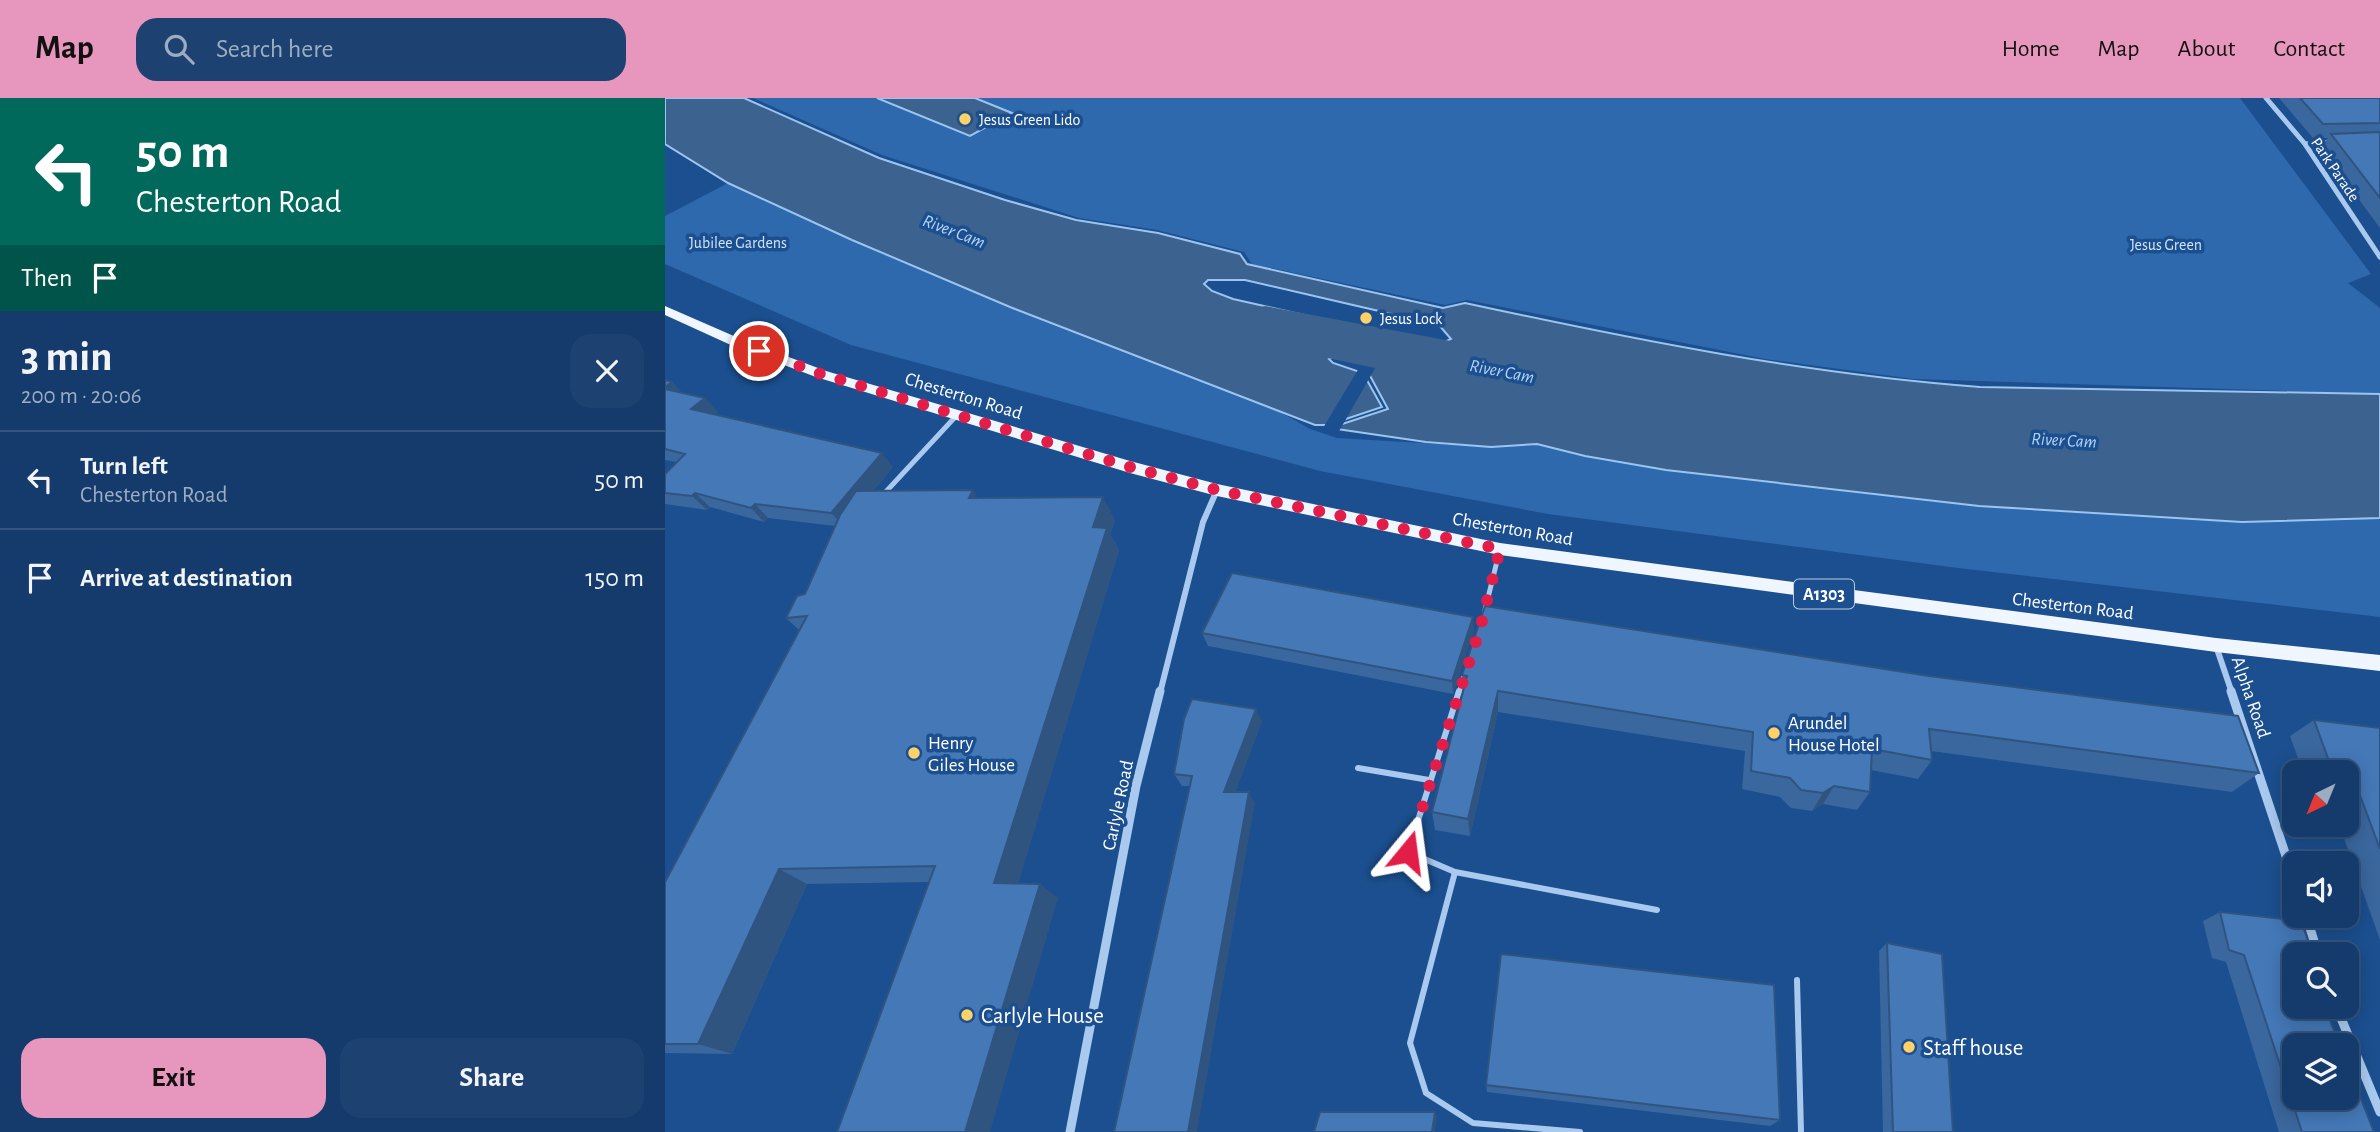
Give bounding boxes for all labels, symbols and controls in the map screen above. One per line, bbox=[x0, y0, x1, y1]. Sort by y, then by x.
search box bbox=[136, 18, 626, 81]
icon: search bbox=[160, 30, 198, 68]
text: Map bbox=[35, 32, 94, 65]
text: Search here bbox=[216, 36, 334, 62]
text: Home bbox=[2002, 37, 2060, 61]
text: Map bbox=[2098, 37, 2140, 61]
text: About bbox=[2178, 37, 2235, 61]
text: Contact bbox=[2273, 37, 2345, 61]
marker: Jesus Green Lido bbox=[957, 111, 973, 127]
place label: Jesus Green Lido bbox=[979, 112, 1081, 128]
icon: left bbox=[21, 126, 112, 217]
text: 50 m bbox=[136, 128, 230, 177]
street label: Park Parade bbox=[2308, 135, 2362, 204]
text: Chesterton Road bbox=[136, 186, 341, 218]
water label: River Cam bbox=[920, 212, 987, 252]
park label: Jubilee Gardens bbox=[689, 235, 787, 251]
park label: Jesus Green bbox=[2130, 237, 2202, 253]
icon: arrive bbox=[86, 259, 124, 297]
text: Then bbox=[21, 265, 72, 291]
marker: Jesus Lock bbox=[1358, 310, 1374, 326]
place label: Jesus Lock bbox=[1380, 311, 1443, 327]
pin bbox=[729, 321, 789, 381]
icon: arrive bbox=[740, 332, 778, 370]
button: close bbox=[570, 334, 644, 408]
text: 3 min bbox=[21, 336, 113, 378]
water label: River Cam bbox=[1468, 357, 1536, 387]
street label: Chesterton Road bbox=[902, 370, 1025, 423]
text: 200 m · 20:06 bbox=[21, 385, 142, 408]
water label: River Cam bbox=[2031, 430, 2097, 452]
text: Turn left bbox=[80, 453, 168, 479]
icon: left bbox=[21, 461, 59, 499]
text: 50 m bbox=[594, 467, 644, 493]
text: Chesterton Road bbox=[80, 484, 228, 507]
street label: Chesterton Road bbox=[1451, 510, 1575, 549]
icon: arrive bbox=[21, 559, 59, 597]
text: Arrive at destination bbox=[80, 565, 293, 591]
text: 150 m bbox=[585, 565, 644, 591]
road number: A1303 bbox=[1794, 580, 1854, 608]
street label: Chesterton Road bbox=[2011, 590, 2135, 623]
street label: Alpha Road bbox=[2228, 654, 2273, 741]
place label: Arundel House Hotel bbox=[1788, 714, 1880, 755]
marker: Arundel House Hotel bbox=[1766, 725, 1782, 741]
place label: Henry Giles House bbox=[928, 734, 1015, 775]
marker: Henry Giles House bbox=[906, 745, 922, 761]
street label: Carlyle Road bbox=[1100, 758, 1137, 852]
north arrow bbox=[2282, 760, 2359, 836]
map controls bbox=[2282, 760, 2359, 1110]
position arrow bbox=[1371, 815, 1445, 889]
button: sound bbox=[2282, 851, 2359, 928]
button: search bbox=[2282, 942, 2359, 1019]
place label: Carlyle House bbox=[981, 1005, 1104, 1028]
marker: Carlyle House bbox=[959, 1007, 975, 1023]
button: layers bbox=[2282, 1033, 2359, 1110]
place label: Staff house bbox=[1923, 1037, 2023, 1060]
button: Exit bbox=[21, 1038, 326, 1118]
button: Share bbox=[340, 1038, 644, 1118]
marker: Staff house bbox=[1901, 1039, 1917, 1055]

